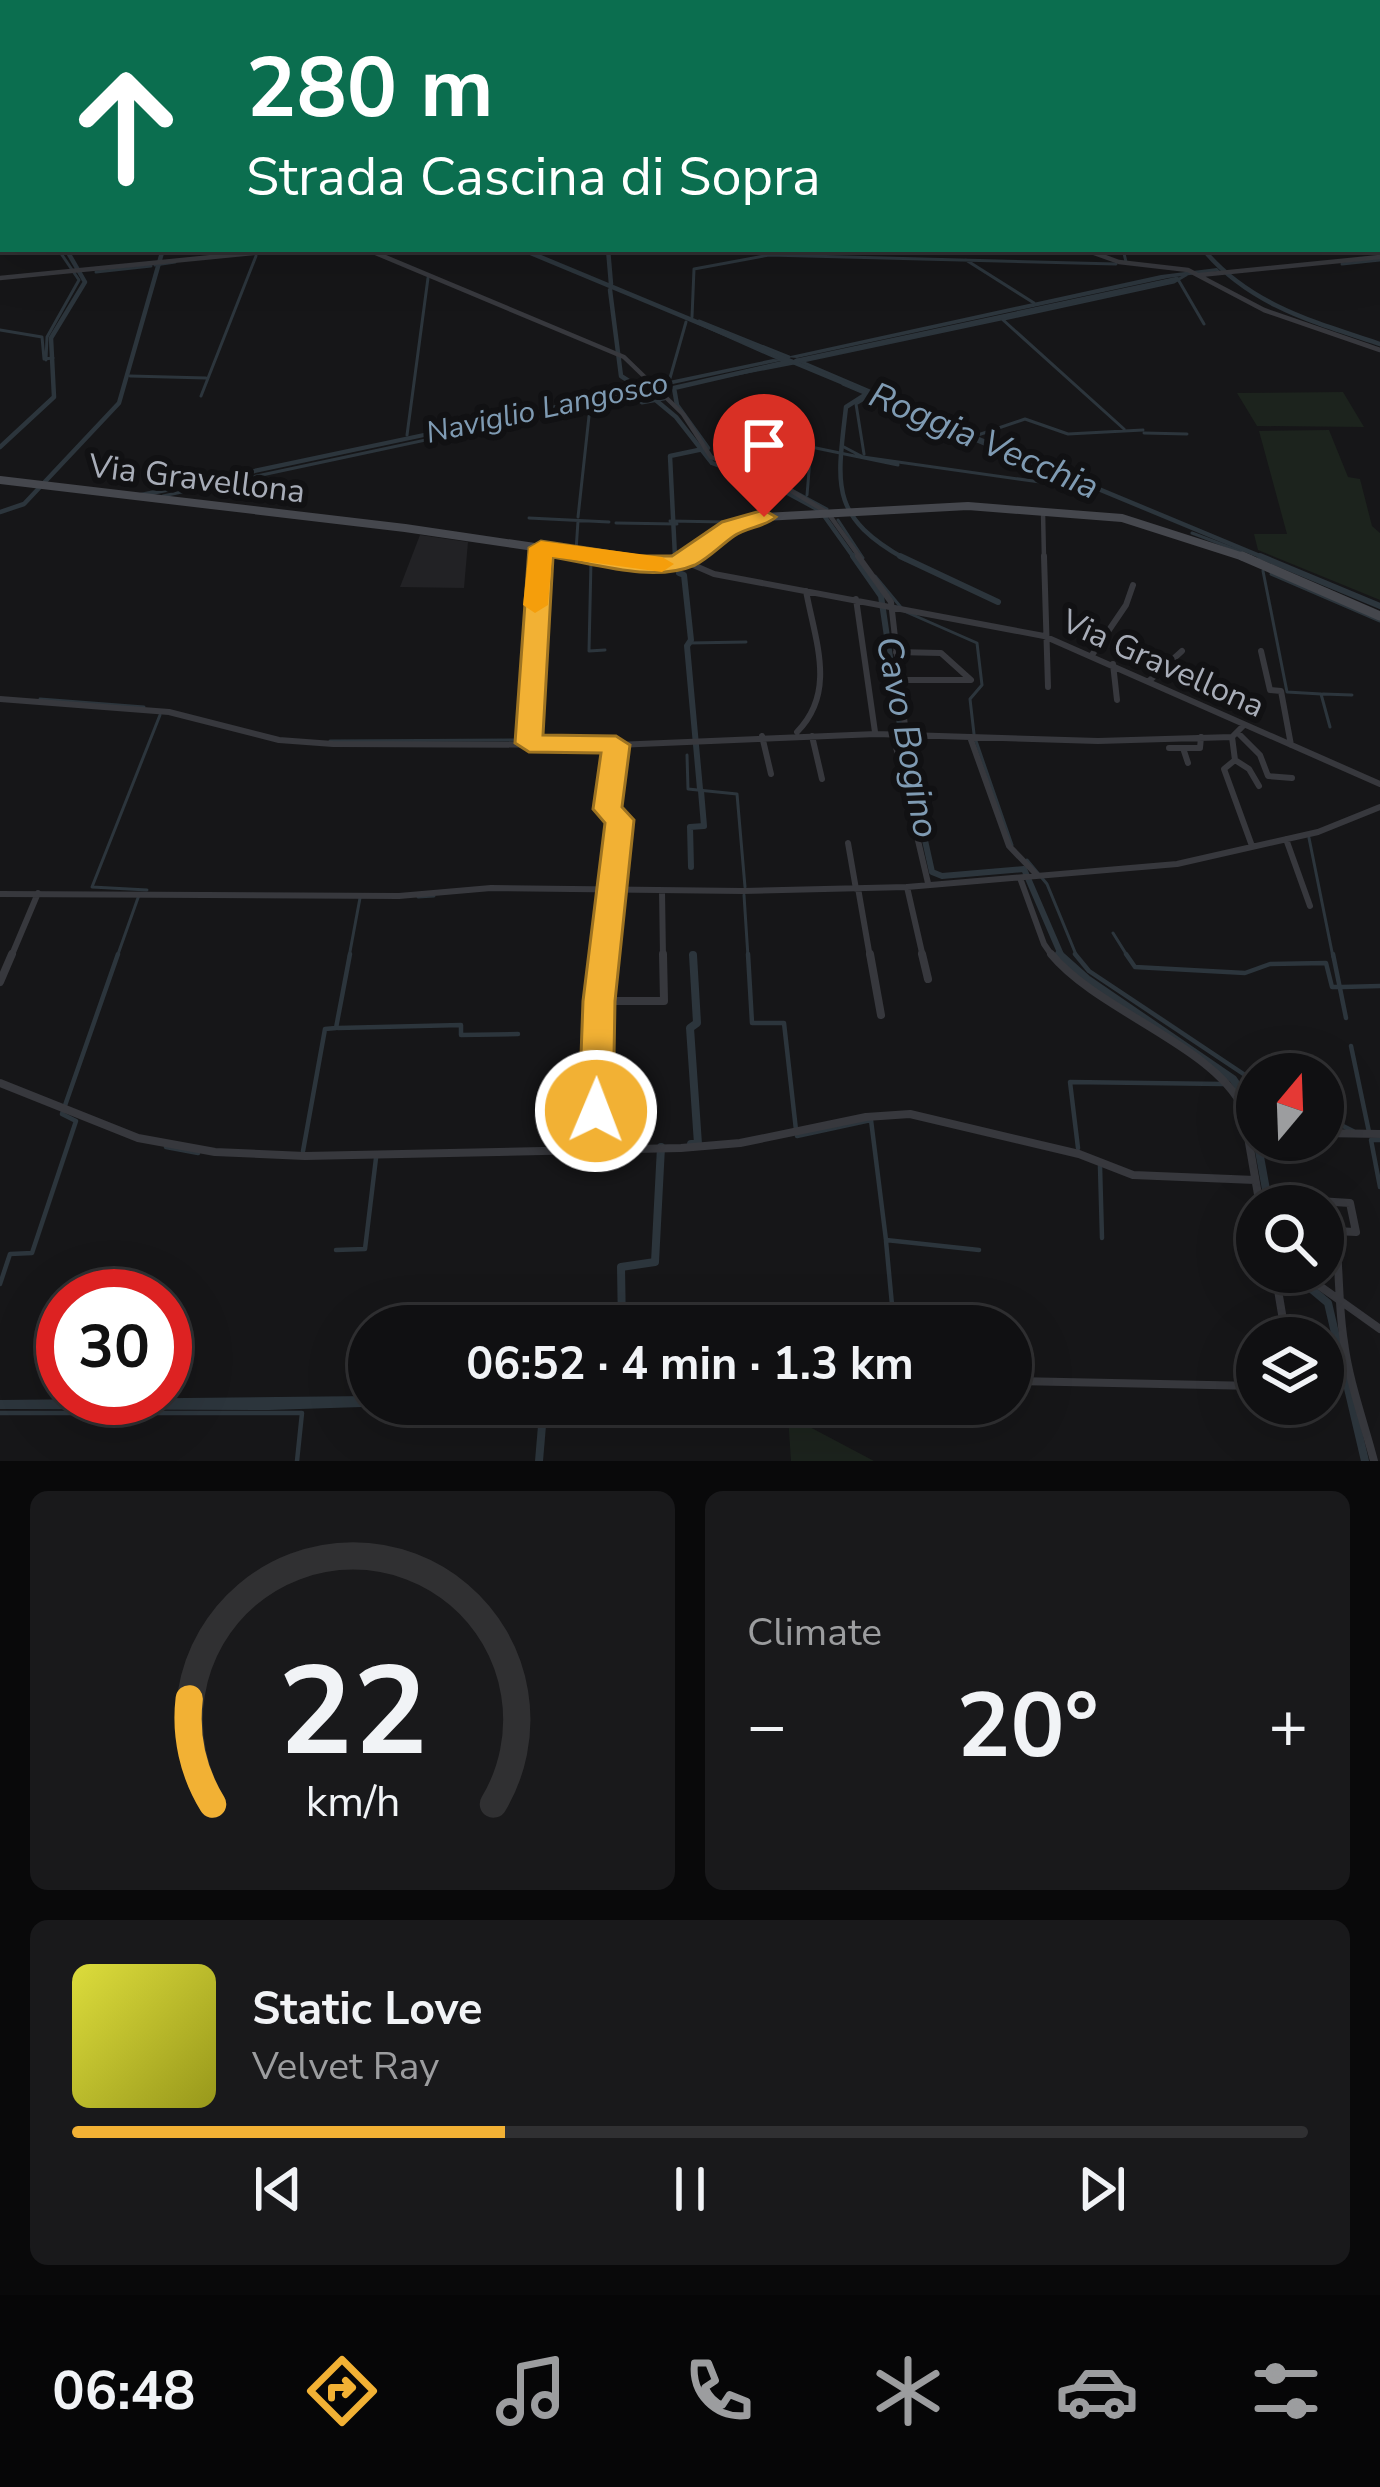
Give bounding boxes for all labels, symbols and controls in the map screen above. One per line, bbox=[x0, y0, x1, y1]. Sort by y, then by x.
text: 280 m bbox=[246, 31, 494, 146]
icon: ahead bbox=[48, 48, 204, 204]
text: Strada Cascina di Sopra bbox=[246, 140, 821, 214]
water label: Naviglio Langosco bbox=[422, 362, 672, 454]
water label: Roggia Vecchia bbox=[862, 371, 1106, 511]
pin bbox=[713, 394, 815, 517]
icon: arrive bbox=[731, 412, 797, 478]
street label: Via Gravellona bbox=[85, 443, 308, 515]
street label: Via Gravellona bbox=[1054, 599, 1272, 729]
water label: Cavo Bogino bbox=[863, 632, 951, 842]
position arrow bbox=[533, 1048, 659, 1174]
north arrow bbox=[1236, 1053, 1344, 1161]
map controls bbox=[1236, 1053, 1344, 1425]
button: search bbox=[1236, 1185, 1344, 1293]
speed limit sign: 30 bbox=[36, 1269, 192, 1425]
button: layers bbox=[1236, 1317, 1344, 1425]
text: 06:52 · 4 min · 1.3 km bbox=[466, 1334, 914, 1395]
text: Climate bbox=[747, 1606, 882, 1659]
text: 22 bbox=[278, 1627, 427, 1797]
text: 20° bbox=[956, 1665, 1099, 1788]
text: − bbox=[747, 1681, 787, 1771]
text: + bbox=[1268, 1681, 1308, 1771]
text: km/h bbox=[305, 1772, 400, 1830]
text: Static Love bbox=[252, 1979, 482, 2040]
text: Velvet Ray bbox=[252, 2040, 439, 2093]
icon: previous bbox=[245, 2156, 311, 2222]
icon: pause bbox=[657, 2156, 723, 2222]
icon: next bbox=[1069, 2156, 1135, 2222]
icon: directions bbox=[300, 2349, 384, 2433]
icon: music bbox=[489, 2349, 573, 2433]
icon: phone bbox=[677, 2349, 761, 2433]
icon: climate bbox=[866, 2349, 950, 2433]
icon: car bbox=[1055, 2349, 1139, 2433]
icon: filters bbox=[1244, 2349, 1328, 2433]
text: 06:48 bbox=[52, 2354, 195, 2428]

